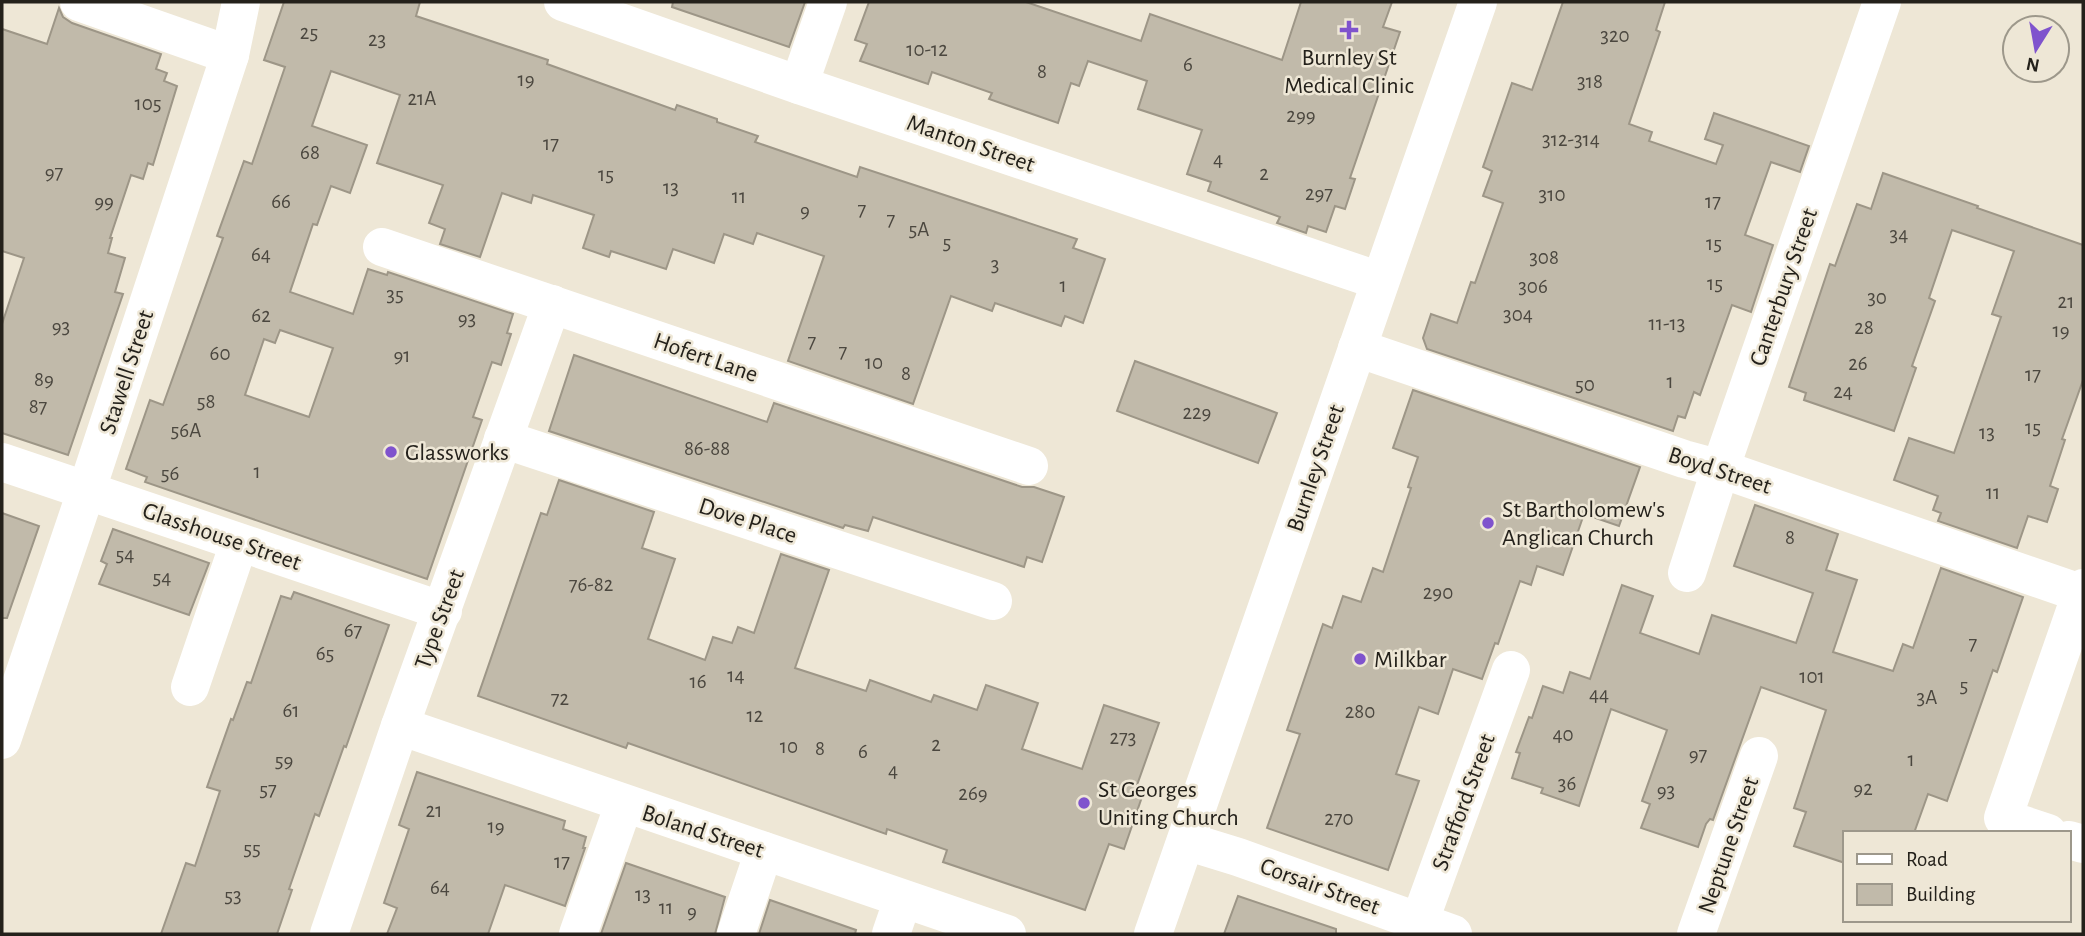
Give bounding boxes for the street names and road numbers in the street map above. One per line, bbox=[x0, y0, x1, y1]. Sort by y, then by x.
street label: Manton Street bbox=[904, 111, 1038, 177]
street label: Canterbury Street bbox=[1746, 205, 1822, 369]
street label: Stawell Street bbox=[96, 307, 158, 437]
street label: Hofert Lane bbox=[650, 329, 761, 387]
street label: Burnley Street bbox=[1283, 401, 1349, 535]
street label: Boyd Street bbox=[1665, 443, 1775, 499]
street label: Dove Place bbox=[696, 494, 800, 548]
street label: Glasshouse Street bbox=[139, 499, 304, 575]
street label: Type Street bbox=[411, 566, 469, 672]
street label: Strafford Street bbox=[1428, 730, 1500, 874]
street label: Neptune Street bbox=[1694, 774, 1764, 917]
street label: Boland Street bbox=[639, 801, 767, 863]
street label: Corsair Street bbox=[1257, 854, 1383, 920]

